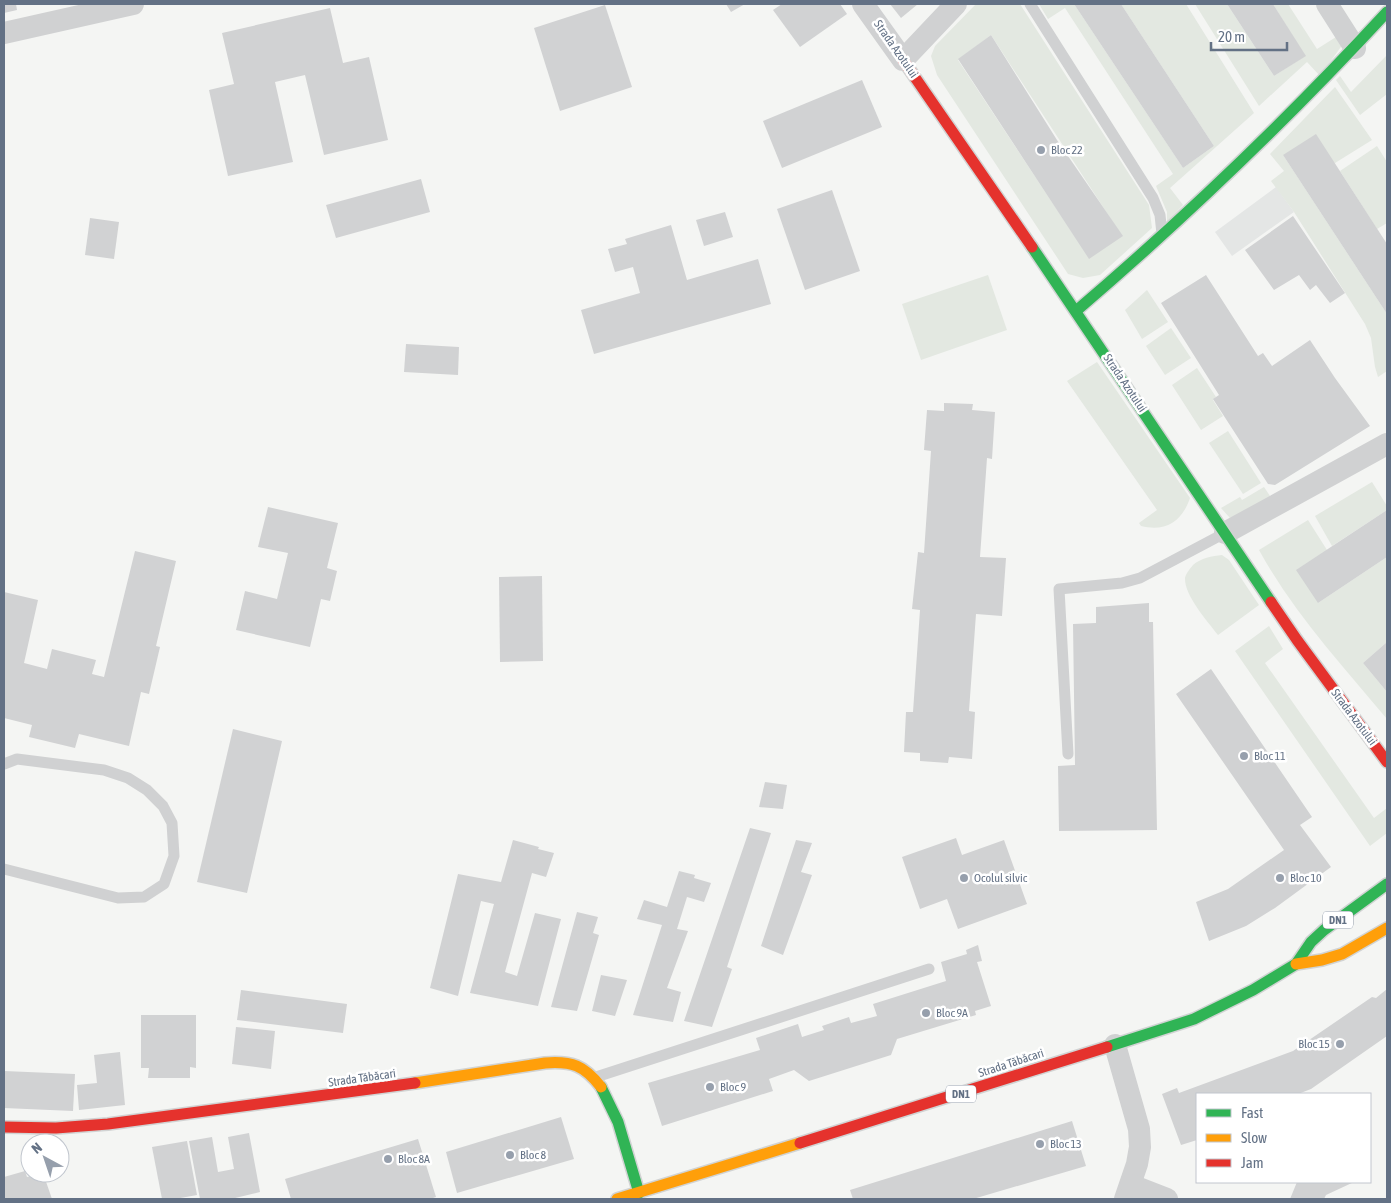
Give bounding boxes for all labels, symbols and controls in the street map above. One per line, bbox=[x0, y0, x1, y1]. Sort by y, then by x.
street label: Strada Azotului bbox=[871, 18, 921, 80]
scale bar bbox=[1211, 20, 1287, 52]
text: 20 m bbox=[1218, 28, 1245, 45]
place label: Bloc 22 bbox=[1051, 143, 1083, 157]
marker: Bloc 22 bbox=[1035, 144, 1047, 156]
street label: Strada Azotului bbox=[1100, 351, 1150, 415]
street label: Strada Azotului bbox=[1328, 686, 1380, 748]
place label: Bloc 11 bbox=[1254, 749, 1286, 763]
marker: Bloc 11 bbox=[1238, 750, 1250, 762]
place label: Ocolul silvic bbox=[974, 871, 1028, 885]
place label: Bloc 10 bbox=[1290, 871, 1322, 885]
marker: Ocolul silvic bbox=[958, 872, 970, 884]
marker: Bloc 10 bbox=[1274, 872, 1286, 884]
road number: DN1 bbox=[1323, 912, 1353, 928]
place label: Bloc 9A bbox=[936, 1006, 968, 1020]
marker: Bloc 9A bbox=[920, 1007, 932, 1019]
place label: Bloc 15 bbox=[1298, 1037, 1330, 1051]
marker: Bloc 15 bbox=[1334, 1038, 1346, 1050]
street label: Strada Tăbăcari bbox=[977, 1046, 1045, 1080]
street label: Strada Tăbăcari bbox=[327, 1066, 397, 1090]
place label: Bloc 9 bbox=[720, 1080, 746, 1094]
marker: Bloc 9 bbox=[704, 1081, 716, 1093]
road number: DN1 bbox=[946, 1086, 976, 1102]
legend bbox=[1196, 1093, 1371, 1183]
text: Fast bbox=[1241, 1104, 1263, 1121]
text: Slow bbox=[1241, 1129, 1267, 1146]
north arrow bbox=[20, 1133, 70, 1183]
place label: Bloc 13 bbox=[1050, 1137, 1082, 1151]
marker: Bloc 13 bbox=[1034, 1138, 1046, 1150]
text: N bbox=[28, 1139, 45, 1157]
place label: Bloc 8 bbox=[520, 1148, 546, 1162]
marker: Bloc 8 bbox=[504, 1149, 516, 1161]
place label: Bloc 8A bbox=[398, 1152, 430, 1166]
marker: Bloc 8A bbox=[382, 1153, 394, 1165]
text: Jam bbox=[1241, 1154, 1264, 1171]

